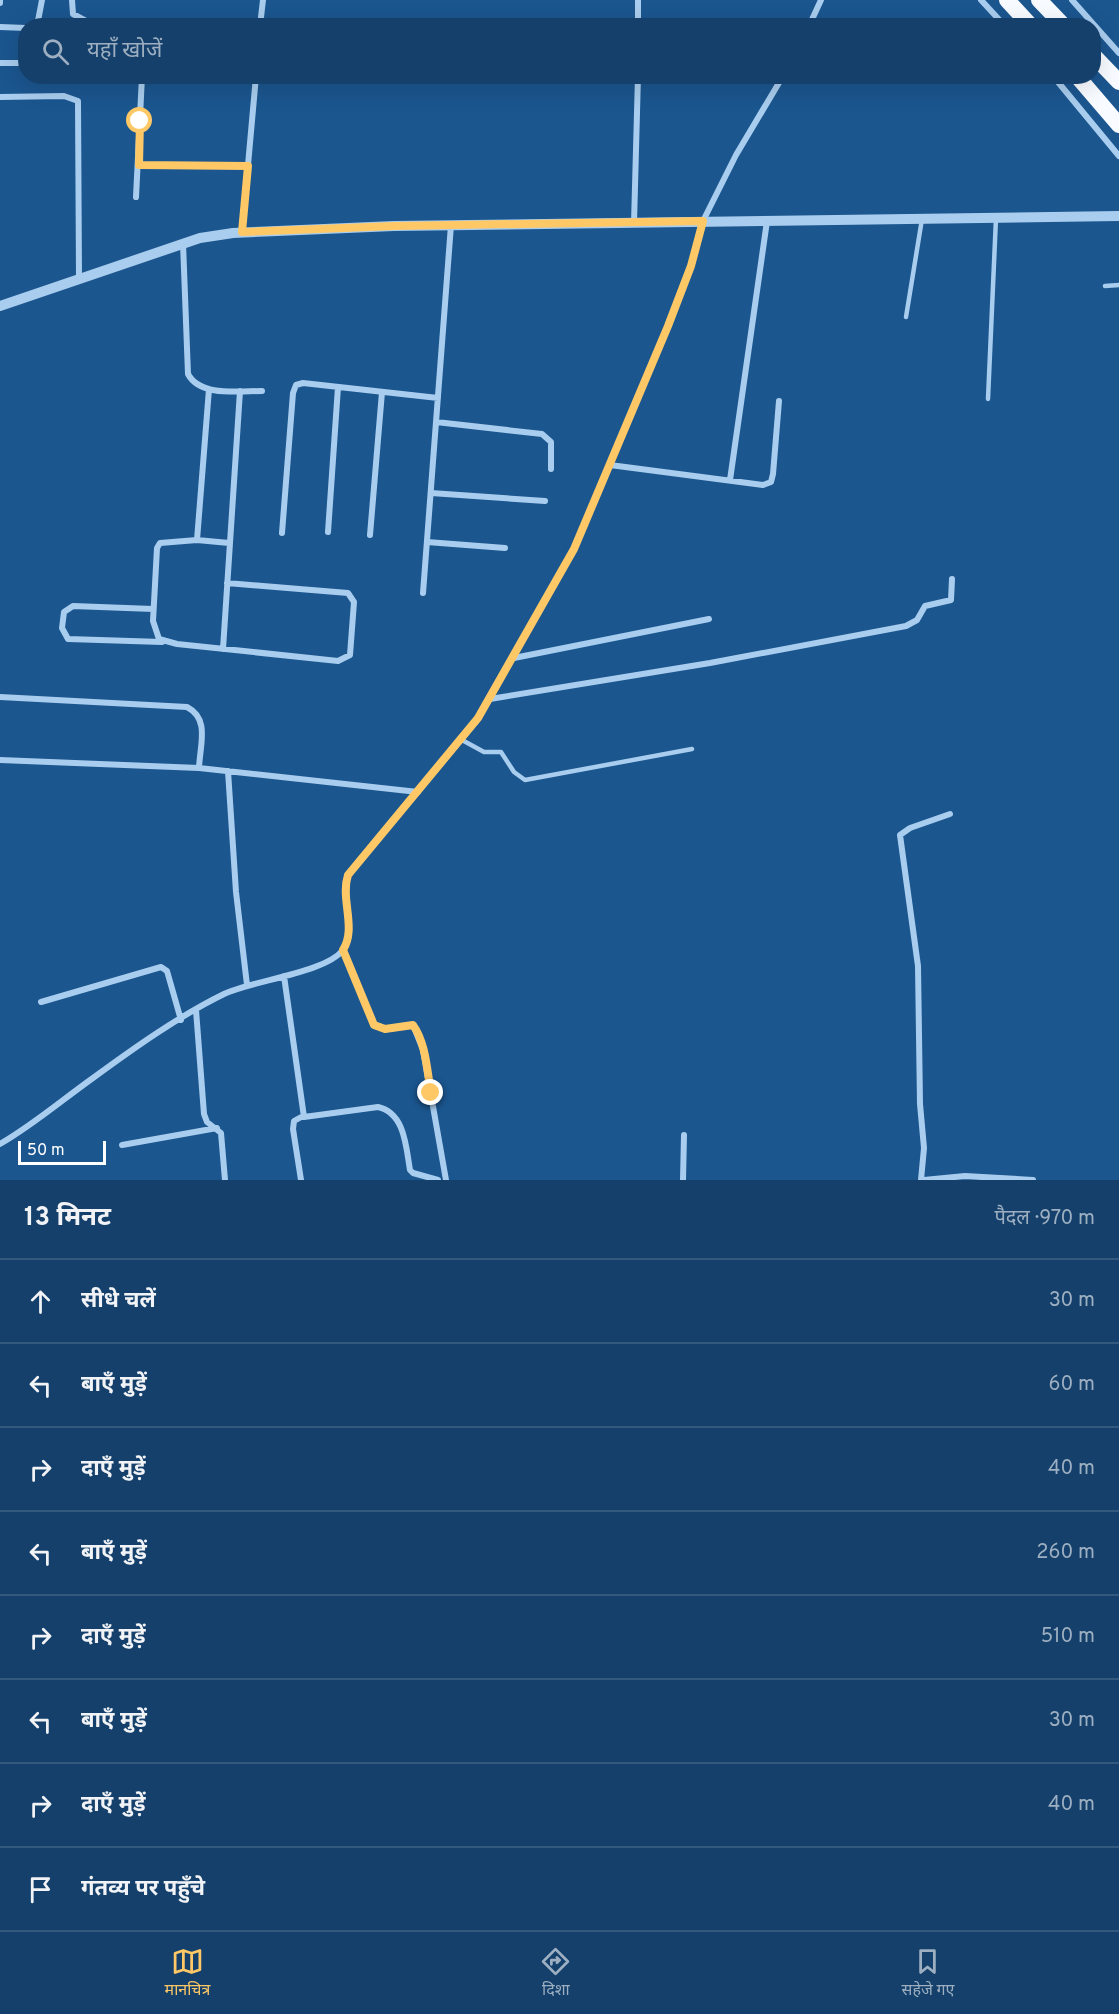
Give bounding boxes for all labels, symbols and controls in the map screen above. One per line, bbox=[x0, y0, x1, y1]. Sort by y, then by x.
search box bbox=[18, 18, 1101, 84]
icon: search bbox=[39, 35, 72, 68]
text: यहाँ खोजें bbox=[87, 38, 162, 65]
route start bbox=[126, 107, 152, 133]
route end bbox=[417, 1079, 443, 1105]
scale bar bbox=[18, 1138, 106, 1166]
text: 50 m bbox=[27, 1141, 65, 1161]
text: 13 मिनट bbox=[24, 1202, 111, 1235]
text: पैदल · 970 m bbox=[994, 1206, 1095, 1232]
icon: ahead bbox=[24, 1285, 57, 1318]
text: सीधे चलें bbox=[81, 1288, 156, 1315]
text: 30 m bbox=[1049, 1288, 1095, 1314]
icon: left bbox=[24, 1369, 57, 1402]
text: बाएँ मुड़ें bbox=[81, 1372, 147, 1399]
text: 60 m bbox=[1049, 1372, 1095, 1398]
icon: right bbox=[24, 1453, 57, 1486]
text: दाएँ मुड़ें bbox=[81, 1456, 146, 1483]
text: 40 m bbox=[1048, 1456, 1095, 1482]
icon: left bbox=[24, 1537, 57, 1570]
text: बाएँ मुड़ें bbox=[81, 1540, 147, 1567]
text: 260 m bbox=[1036, 1540, 1095, 1566]
icon: right bbox=[24, 1621, 57, 1654]
text: दाएँ मुड़ें bbox=[81, 1624, 146, 1651]
text: 510 m bbox=[1041, 1624, 1095, 1650]
icon: left bbox=[24, 1705, 57, 1738]
text: बाएँ मुड़ें bbox=[81, 1708, 147, 1735]
text: 30 m bbox=[1049, 1708, 1095, 1734]
icon: right bbox=[24, 1789, 57, 1822]
text: दाएँ मुड़ें bbox=[81, 1792, 146, 1819]
text: 40 m bbox=[1048, 1792, 1095, 1818]
icon: arrive bbox=[24, 1873, 57, 1906]
text: गंतव्य पर पहुँचे bbox=[81, 1876, 205, 1903]
tab: मानचित्र bbox=[165, 1945, 210, 2002]
tab: दिशा bbox=[539, 1945, 572, 2002]
tab: सहेजे गए bbox=[902, 1945, 954, 2002]

